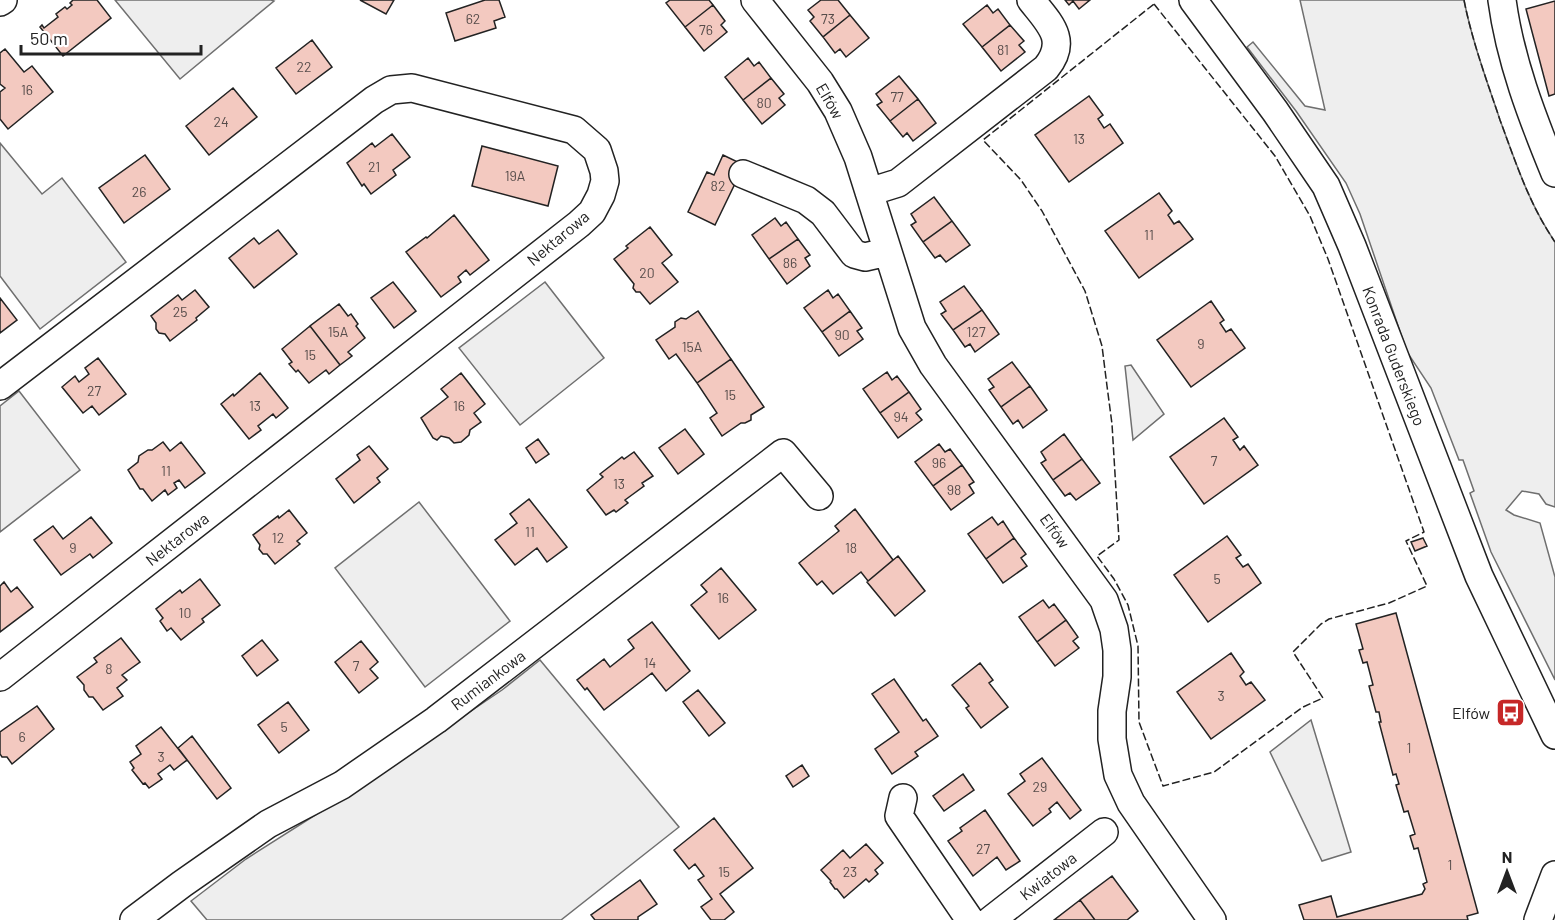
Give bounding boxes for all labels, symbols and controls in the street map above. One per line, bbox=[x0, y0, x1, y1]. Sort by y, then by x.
house number: 62 bbox=[466, 10, 480, 27]
house number: 73 bbox=[821, 10, 835, 27]
scale bar bbox=[21, 18, 201, 56]
house number: 76 bbox=[699, 21, 713, 38]
text: 50 m bbox=[30, 27, 68, 49]
house number: 81 bbox=[997, 41, 1009, 58]
house number: 22 bbox=[296, 58, 312, 75]
street label: Elfów bbox=[813, 79, 848, 122]
house number: 16 bbox=[21, 81, 33, 98]
house number: 77 bbox=[890, 88, 904, 105]
house number: 80 bbox=[756, 94, 772, 111]
house number: 24 bbox=[213, 113, 229, 130]
house number: 13 bbox=[1073, 130, 1085, 147]
house number: 21 bbox=[368, 158, 380, 175]
house number: 19A bbox=[505, 167, 526, 184]
house number: 82 bbox=[711, 177, 725, 194]
house number: 26 bbox=[132, 183, 146, 200]
street label: Nektarowa bbox=[523, 206, 593, 269]
house number: 11 bbox=[1144, 226, 1154, 243]
house number: 86 bbox=[783, 254, 797, 271]
house number: 20 bbox=[639, 264, 655, 281]
street label: Konrada Guderskiego bbox=[1359, 283, 1430, 428]
house number: 25 bbox=[173, 303, 187, 320]
house number: 15A bbox=[328, 323, 349, 340]
house number: 127 bbox=[966, 323, 986, 340]
house number: 90 bbox=[834, 326, 850, 343]
house number: 9 bbox=[1197, 335, 1205, 352]
house number: 15A bbox=[682, 338, 703, 355]
house number: 15 bbox=[304, 346, 316, 363]
house number: 27 bbox=[87, 382, 101, 399]
house number: 15 bbox=[724, 386, 736, 403]
house number: 13 bbox=[249, 397, 261, 414]
house number: 16 bbox=[453, 397, 465, 414]
house number: 94 bbox=[893, 408, 909, 425]
house number: 7 bbox=[1211, 452, 1218, 469]
house number: 96 bbox=[932, 454, 946, 471]
house number: 11 bbox=[161, 462, 171, 479]
house number: 13 bbox=[613, 475, 625, 492]
house number: 98 bbox=[947, 481, 961, 498]
street label: Nektarowa bbox=[141, 508, 212, 569]
street label: Elfów bbox=[1037, 510, 1075, 552]
house number: 11 bbox=[525, 523, 535, 540]
house number: 12 bbox=[272, 529, 284, 546]
house number: 9 bbox=[69, 539, 77, 556]
house number: 18 bbox=[845, 539, 857, 556]
house number: 5 bbox=[1213, 570, 1221, 587]
house number: 16 bbox=[717, 589, 729, 606]
house number: 10 bbox=[179, 604, 191, 621]
street label: Rumiankowa bbox=[447, 645, 529, 714]
house number: 14 bbox=[644, 654, 656, 671]
house number: 7 bbox=[353, 657, 360, 674]
house number: 8 bbox=[105, 660, 113, 677]
house number: 3 bbox=[1217, 687, 1225, 704]
bus stop icon: Elfów bbox=[1495, 697, 1527, 729]
place label: Elfów bbox=[1452, 703, 1490, 722]
house number: 5 bbox=[280, 718, 288, 735]
house number: 6 bbox=[18, 728, 26, 745]
house number: 1 bbox=[1407, 739, 1411, 756]
house number: 3 bbox=[157, 748, 165, 765]
house number: 29 bbox=[1033, 778, 1047, 795]
house number: 27 bbox=[976, 840, 990, 857]
north arrow bbox=[1477, 842, 1537, 902]
text: N bbox=[1502, 847, 1512, 866]
street label: Kwiatowa bbox=[1016, 848, 1080, 904]
house number: 1 bbox=[1448, 856, 1452, 873]
house number: 15 bbox=[718, 863, 730, 880]
house number: 23 bbox=[843, 863, 857, 880]

